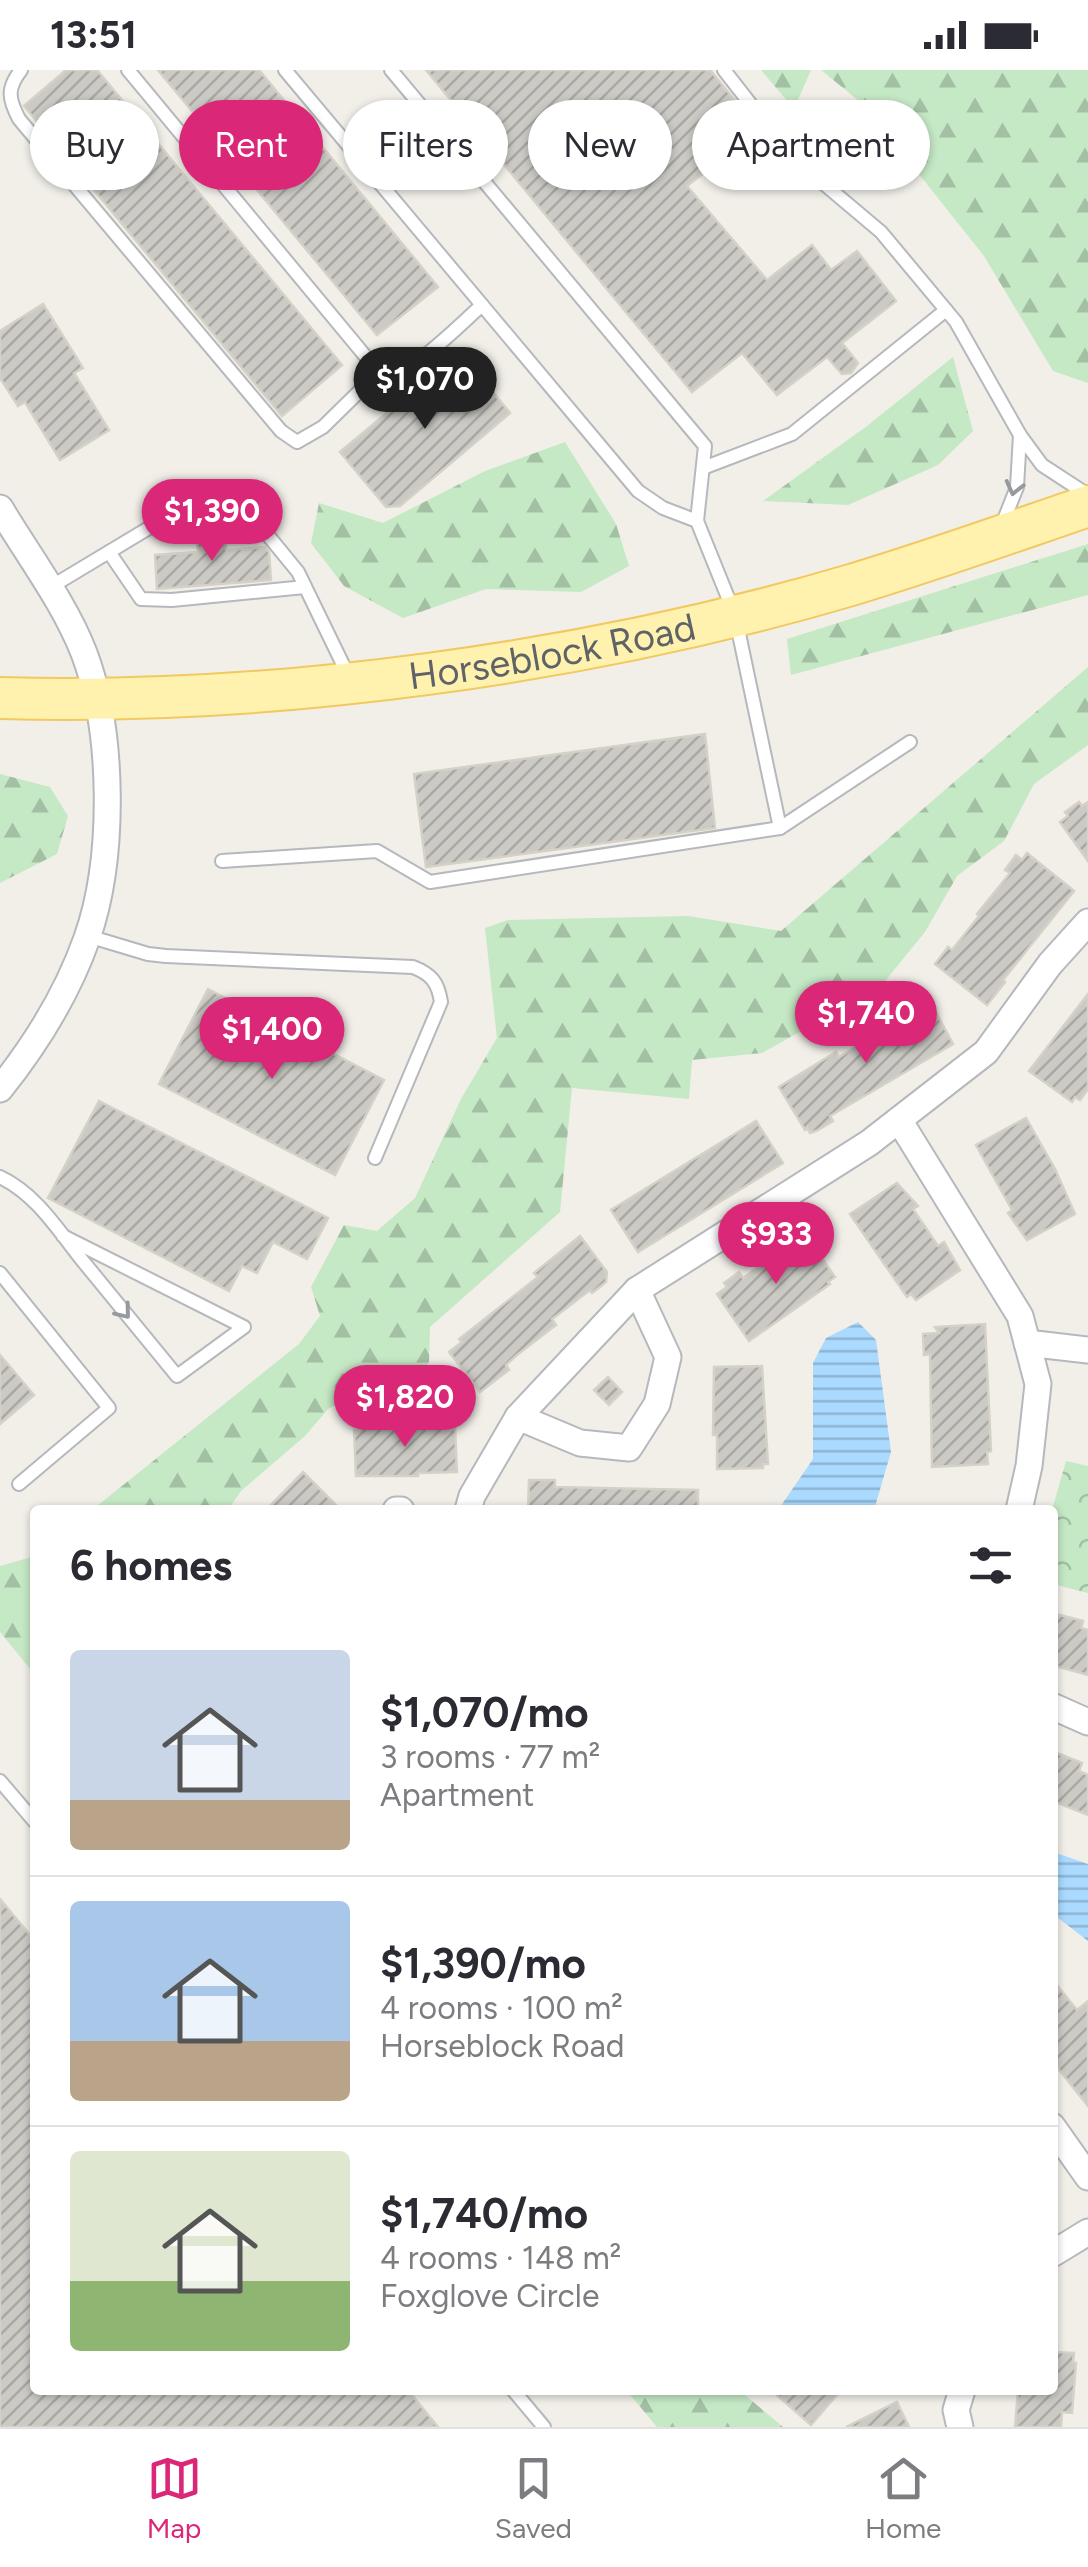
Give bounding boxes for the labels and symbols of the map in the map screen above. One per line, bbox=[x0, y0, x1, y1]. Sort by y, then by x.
pin: $1,070 bbox=[344, 347, 506, 432]
pin: $1,390 bbox=[131, 479, 293, 564]
one-way arrow bbox=[1005, 479, 1026, 496]
street label: Horseblock Road bbox=[406, 603, 700, 699]
pin: $1,740 bbox=[785, 981, 947, 1066]
pin: $1,400 bbox=[191, 997, 353, 1082]
pin: $933 bbox=[717, 1202, 835, 1287]
one-way arrow bbox=[112, 1300, 130, 1318]
pin: $1,820 bbox=[324, 1365, 486, 1450]

